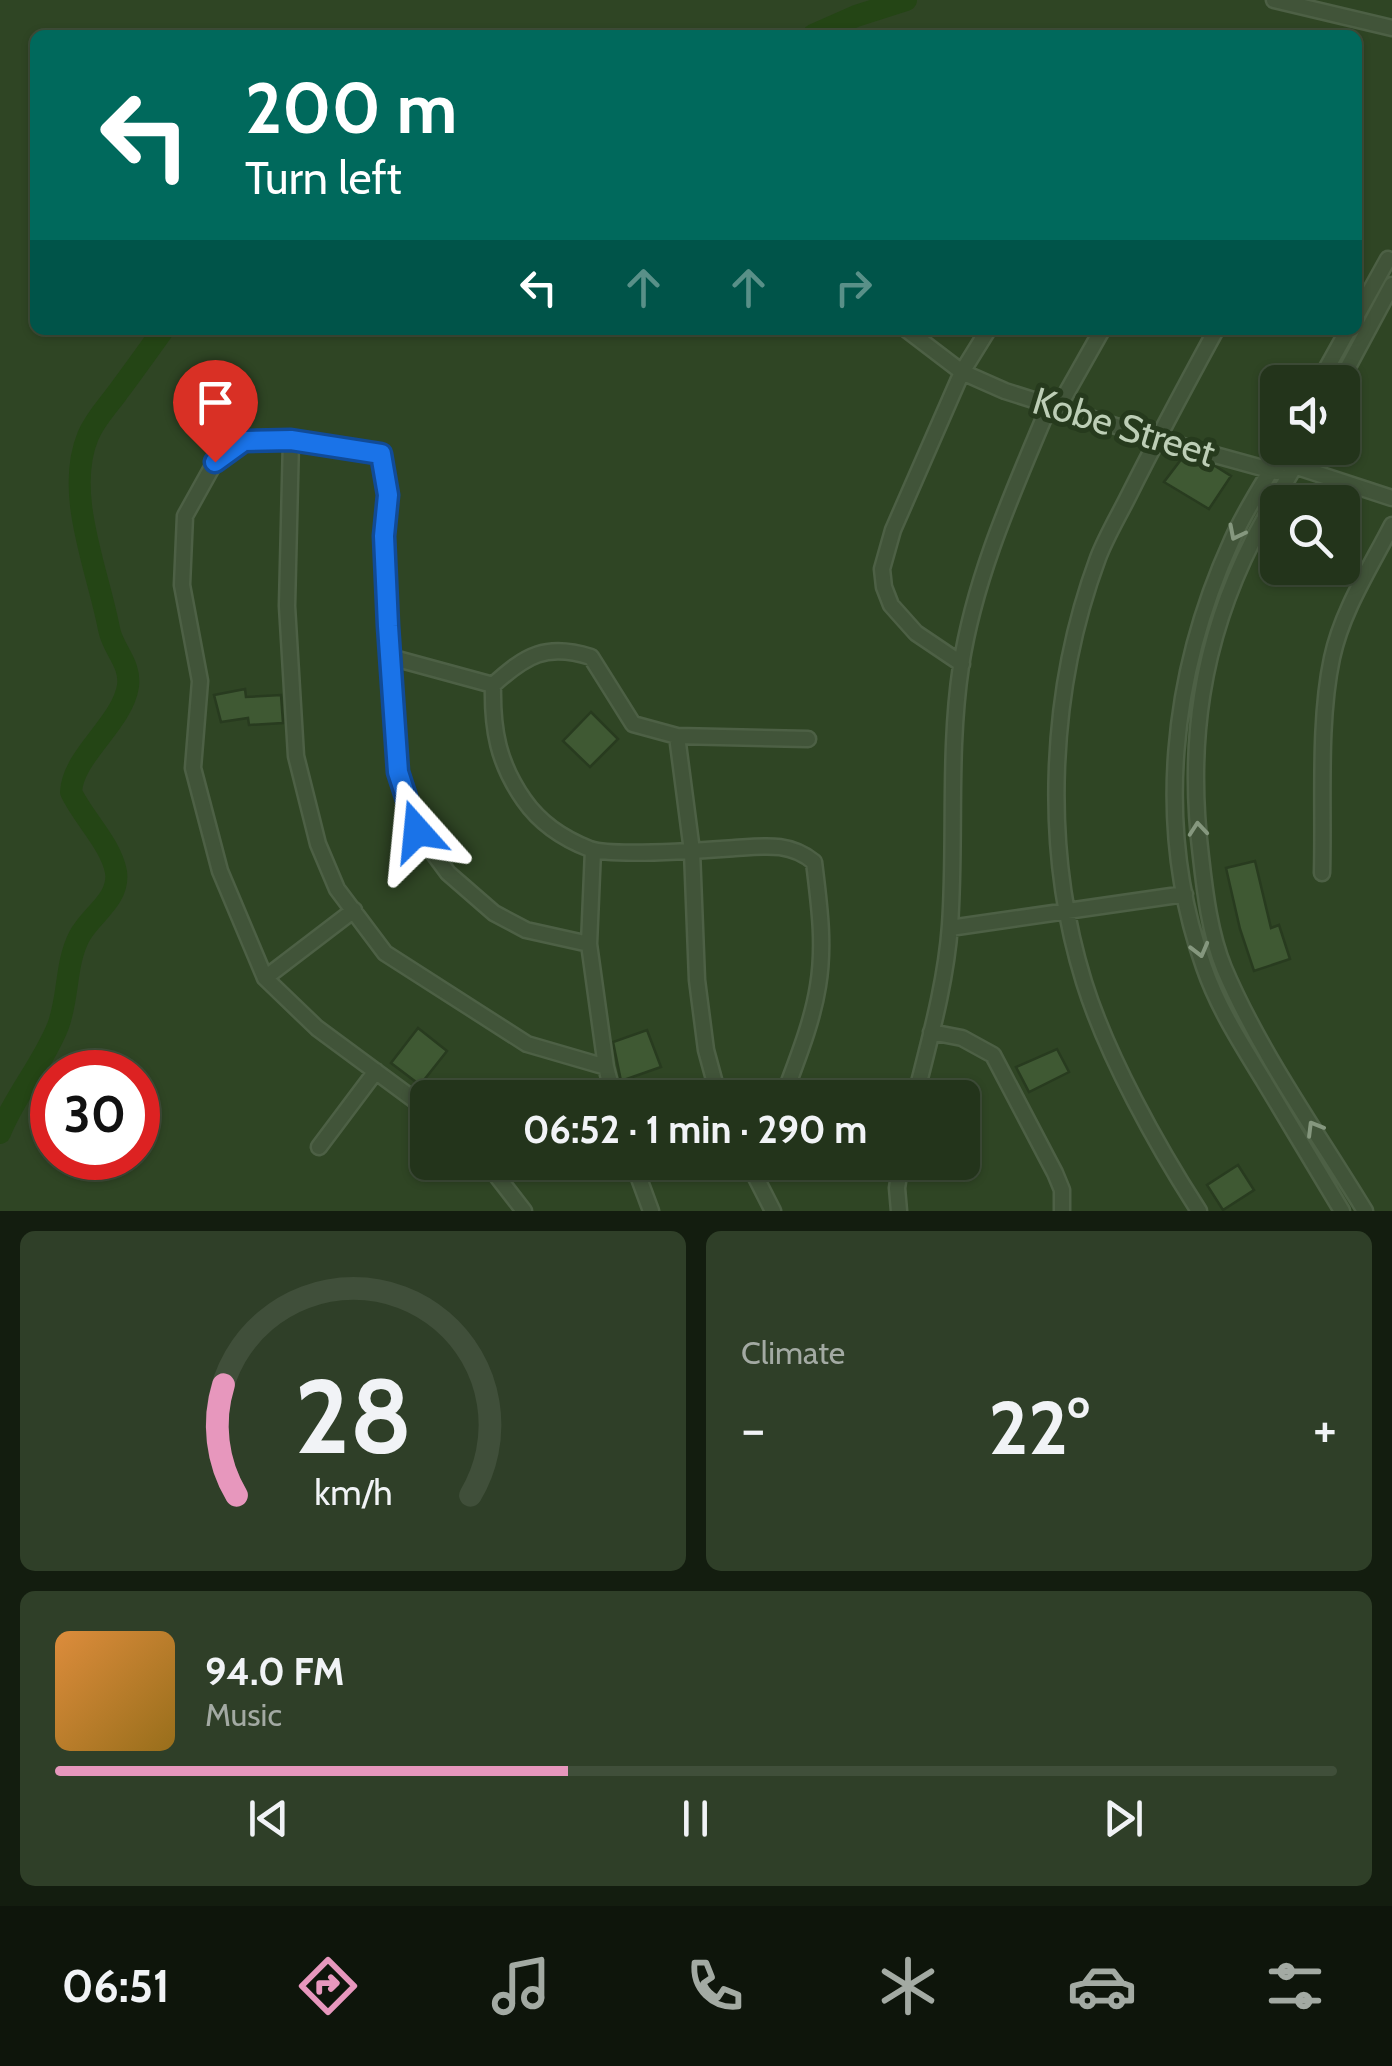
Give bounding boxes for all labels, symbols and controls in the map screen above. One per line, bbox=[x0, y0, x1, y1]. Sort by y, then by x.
text: 200 m bbox=[245, 65, 457, 151]
icon: left bbox=[80, 70, 210, 200]
text: Turn left bbox=[245, 151, 402, 205]
icon: left bbox=[511, 260, 566, 315]
icon: ahead bbox=[616, 260, 671, 315]
icon: ahead bbox=[721, 260, 776, 315]
icon: right bbox=[826, 260, 881, 315]
pin bbox=[173, 360, 258, 463]
map controls bbox=[1260, 365, 1360, 585]
button: sound bbox=[1260, 365, 1360, 465]
icon: arrive bbox=[188, 375, 243, 430]
street label: Kobe Street bbox=[1027, 377, 1221, 477]
button: search bbox=[1260, 485, 1360, 585]
one-way arrow bbox=[1229, 522, 1248, 540]
position arrow bbox=[365, 779, 469, 883]
one-way arrow bbox=[1188, 821, 1210, 837]
one-way arrow bbox=[1188, 941, 1209, 958]
speed limit sign: 30 bbox=[30, 1050, 160, 1180]
text: 06:52 · 1 min · 290 m bbox=[523, 1106, 867, 1153]
one-way arrow bbox=[1307, 1120, 1326, 1138]
text: Climate bbox=[741, 1333, 845, 1372]
text: 28 bbox=[294, 1353, 412, 1479]
text: 22° bbox=[988, 1382, 1090, 1473]
text: − bbox=[741, 1395, 765, 1462]
text: + bbox=[1313, 1395, 1337, 1462]
text: km/h bbox=[314, 1471, 392, 1514]
text: 94.0 FM bbox=[205, 1648, 344, 1695]
text: Music bbox=[205, 1695, 282, 1734]
icon: previous bbox=[241, 1791, 296, 1846]
icon: pause bbox=[668, 1791, 723, 1846]
icon: next bbox=[1096, 1791, 1151, 1846]
icon: directions bbox=[293, 1951, 363, 2021]
icon: music bbox=[486, 1951, 556, 2021]
icon: phone bbox=[680, 1951, 750, 2021]
icon: climate bbox=[873, 1951, 943, 2021]
icon: car bbox=[1067, 1951, 1137, 2021]
icon: filters bbox=[1260, 1951, 1330, 2021]
text: 06:51 bbox=[62, 1959, 170, 2013]

